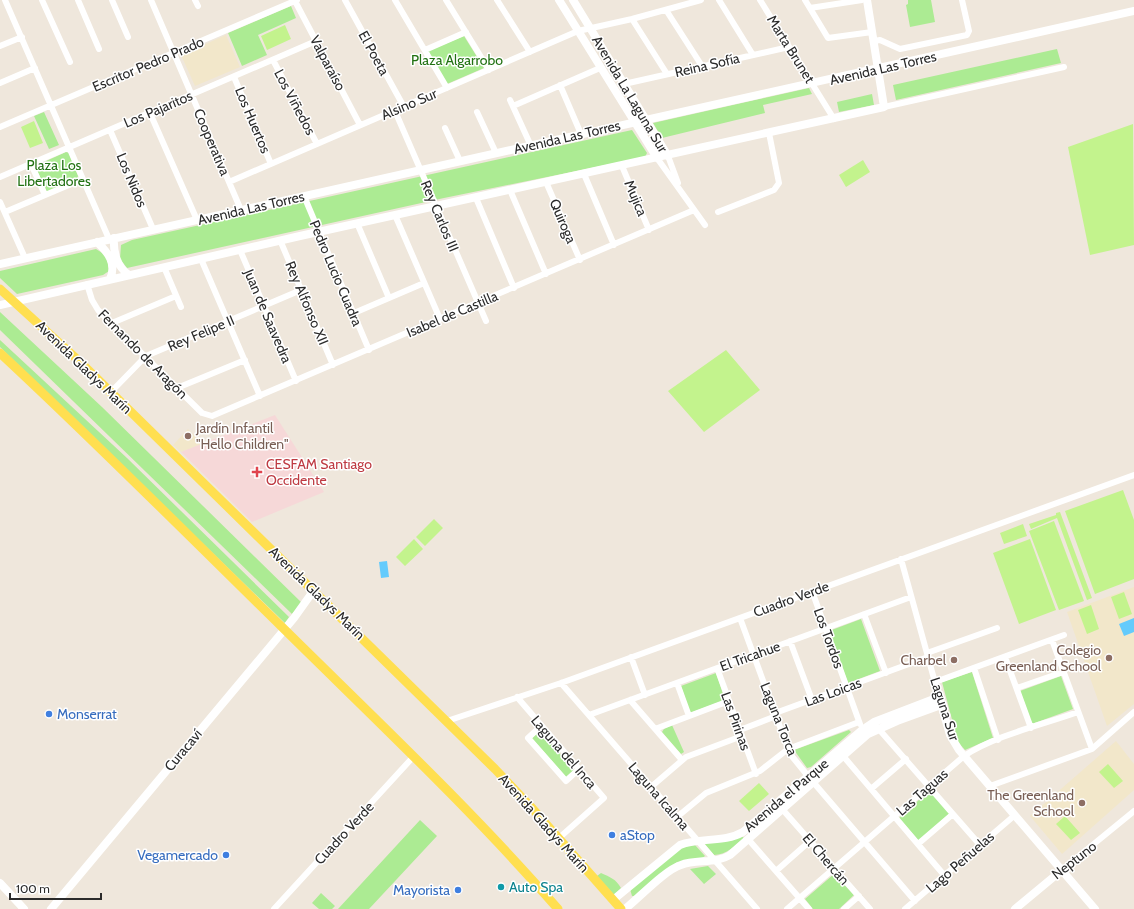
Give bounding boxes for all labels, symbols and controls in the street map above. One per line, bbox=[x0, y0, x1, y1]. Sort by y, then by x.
street label: Marta Brunet bbox=[763, 12, 819, 87]
street label: El Poeta bbox=[354, 27, 394, 79]
street label: Escritor Pedro Prado bbox=[90, 32, 207, 96]
street label: Valparaíso bbox=[306, 32, 350, 94]
street label: Avenida La Laguna Sur bbox=[588, 32, 672, 156]
street label: Avenida Las Torres bbox=[828, 47, 938, 89]
street label: Reina Sofía bbox=[673, 49, 742, 81]
park label: Plaza Algarrobo bbox=[411, 51, 503, 69]
street label: Los Viñedos bbox=[270, 66, 320, 138]
street label: Los Huertos bbox=[231, 84, 275, 156]
street label: Alsino Sur bbox=[378, 84, 440, 124]
street label: Los Pajaritos bbox=[121, 86, 195, 132]
street label: Cooperativa bbox=[190, 106, 234, 178]
street label: Avenida Las Torres bbox=[512, 116, 622, 158]
street label: Los Nidos bbox=[112, 150, 152, 210]
park label: Plaza Los Libertadores bbox=[17, 156, 91, 190]
street label: Mujica bbox=[620, 177, 652, 219]
street label: Rey Carlos III bbox=[417, 178, 463, 254]
street label: Avenida Las Torres bbox=[196, 187, 306, 229]
street label: Quiroga bbox=[546, 196, 581, 246]
street label: Pedro Lucio Cuadra bbox=[306, 217, 367, 329]
street label: Rey Alfonso XII bbox=[281, 258, 333, 348]
street label: Juan de Saavedra bbox=[240, 265, 296, 366]
street label: Isabel de Castilla bbox=[404, 287, 501, 341]
street label: Fernando de Aragón bbox=[94, 305, 192, 403]
street label: Rey Felipe II bbox=[165, 311, 237, 355]
street label: Avenida Gladys Marín bbox=[32, 316, 136, 418]
place label: Jardín Infantil "Hello Children" bbox=[195, 419, 288, 453]
marker: Jardín Infantil "Hello Children" bbox=[183, 431, 193, 441]
place label: CESFAM Santiago Occidente bbox=[266, 455, 372, 489]
marker: CESFAM Santiago Occidente bbox=[251, 466, 263, 478]
street label: Avenida Gladys Marín bbox=[265, 542, 369, 644]
street label: Cuadro Verde bbox=[751, 577, 831, 621]
street label: Los Tordos bbox=[810, 605, 848, 671]
street label: El Tricahue bbox=[717, 637, 783, 675]
place label: Colegio Greenland School bbox=[996, 641, 1102, 675]
place label: Charbel bbox=[900, 651, 947, 669]
marker: Colegio Greenland School bbox=[1104, 653, 1114, 663]
marker: Charbel bbox=[949, 655, 959, 665]
street label: Las Loicas bbox=[802, 673, 864, 711]
street label: Laguna Sur bbox=[926, 675, 964, 744]
street label: Laguna Torca bbox=[756, 680, 802, 758]
street label: Las Pirinas bbox=[717, 689, 755, 753]
place label: Monserrat bbox=[57, 705, 117, 723]
marker: Monserrat bbox=[44, 709, 54, 719]
street label: Laguna del Inca bbox=[527, 712, 601, 793]
street label: Curacaví bbox=[160, 725, 206, 775]
street label: Avenida el Parque bbox=[740, 754, 832, 836]
street label: Laguna Icalma bbox=[624, 758, 694, 834]
street label: Las Taguas bbox=[892, 764, 952, 819]
street label: Avenida Gladys Marín bbox=[495, 770, 593, 876]
place label: The Greenland School bbox=[987, 786, 1075, 820]
street label: Cuadro Verde bbox=[310, 798, 378, 868]
marker: The Greenland School bbox=[1077, 798, 1087, 808]
place label: aStop bbox=[620, 826, 655, 844]
street label: Lago Peñuelas bbox=[922, 827, 998, 897]
street label: El Chercán bbox=[799, 829, 853, 889]
marker: aStop bbox=[607, 830, 617, 840]
street label: Neptuno bbox=[1048, 837, 1100, 883]
place label: Vegamercado bbox=[137, 846, 218, 864]
marker: Vegamercado bbox=[221, 850, 231, 860]
scale bar bbox=[10, 875, 101, 901]
place label: Auto Spa bbox=[509, 878, 563, 896]
text: 100 m bbox=[16, 881, 50, 896]
place label: Mayorista bbox=[393, 881, 450, 899]
marker: Auto Spa bbox=[496, 882, 506, 892]
marker: Mayorista bbox=[453, 885, 463, 895]

